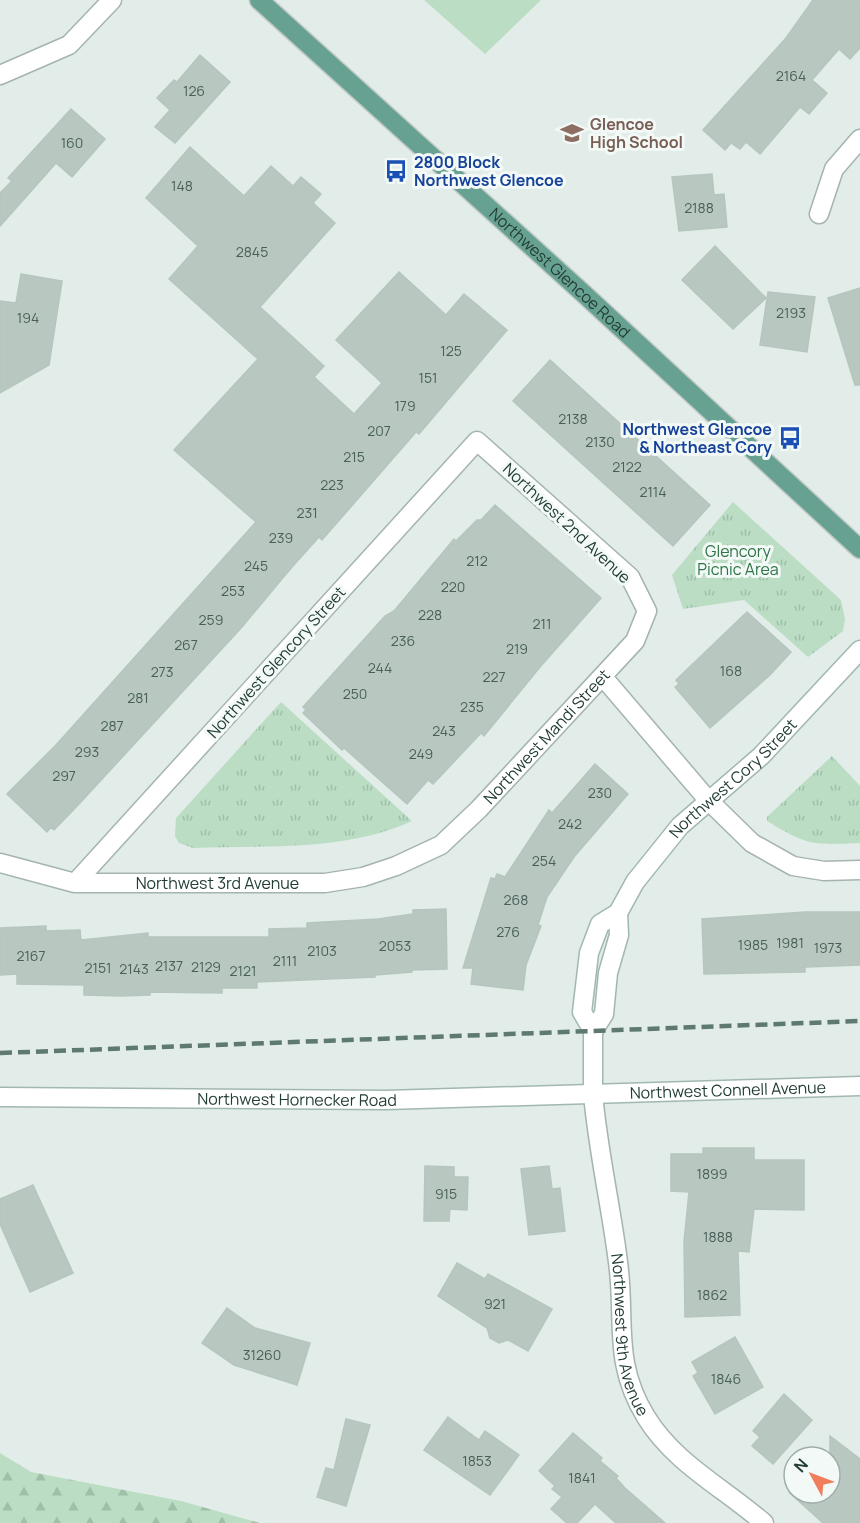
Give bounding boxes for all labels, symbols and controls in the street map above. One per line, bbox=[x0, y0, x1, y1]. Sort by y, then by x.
house number: 2164 bbox=[776, 66, 806, 85]
house number: 126 bbox=[183, 81, 205, 100]
place label: Glencoe High School bbox=[590, 113, 683, 153]
school or university icon: Glencoe High School bbox=[559, 120, 585, 146]
house number: 160 bbox=[61, 133, 83, 152]
place label: 2800 Block Northwest Glencoe bbox=[414, 151, 564, 191]
bus stop icon: 2800 Block Northwest Glencoe bbox=[383, 158, 409, 184]
house number: 148 bbox=[171, 176, 193, 195]
house number: 2188 bbox=[684, 198, 714, 217]
street label: Northwest Glencoe Road bbox=[485, 203, 635, 343]
house number: 2845 bbox=[236, 242, 268, 261]
house number: 2193 bbox=[776, 303, 806, 322]
house number: 194 bbox=[17, 308, 39, 327]
house number: 125 bbox=[440, 341, 462, 360]
house number: 151 bbox=[418, 368, 438, 387]
house number: 179 bbox=[394, 396, 416, 415]
house number: 2138 bbox=[558, 409, 588, 428]
place label: Northwest Glencoe & Northeast Cory bbox=[622, 418, 772, 458]
house number: 207 bbox=[367, 421, 391, 440]
bus stop icon: Northwest Glencoe & Northeast Cory bbox=[777, 425, 803, 451]
house number: 2130 bbox=[585, 432, 615, 451]
house number: 215 bbox=[343, 447, 365, 466]
house number: 2122 bbox=[612, 457, 642, 476]
street label: Northwest 2nd Avenue bbox=[498, 458, 636, 588]
house number: 223 bbox=[320, 475, 344, 494]
house number: 2114 bbox=[639, 482, 667, 501]
house number: 231 bbox=[296, 503, 318, 522]
house number: 239 bbox=[269, 528, 293, 547]
park label: Glencory Picnic Area bbox=[697, 540, 779, 580]
house number: 212 bbox=[466, 551, 488, 570]
house number: 245 bbox=[244, 556, 268, 575]
house number: 220 bbox=[441, 577, 465, 596]
street label: Northwest Glencory Street bbox=[202, 581, 350, 743]
house number: 253 bbox=[221, 581, 245, 600]
house number: 228 bbox=[418, 605, 442, 624]
house number: 259 bbox=[199, 610, 223, 629]
house number: 211 bbox=[533, 614, 551, 633]
house number: 236 bbox=[391, 631, 415, 650]
house number: 267 bbox=[174, 635, 198, 654]
house number: 219 bbox=[506, 639, 528, 658]
house number: 244 bbox=[368, 658, 392, 677]
house number: 168 bbox=[720, 661, 742, 680]
house number: 273 bbox=[151, 662, 173, 681]
street label: Northwest Mandi Street bbox=[478, 664, 615, 809]
house number: 227 bbox=[483, 667, 506, 686]
house number: 250 bbox=[343, 684, 367, 703]
house number: 281 bbox=[127, 688, 149, 707]
house number: 235 bbox=[460, 697, 484, 716]
street label: Northwest Cory Street bbox=[664, 714, 802, 842]
house number: 287 bbox=[100, 716, 124, 735]
house number: 243 bbox=[432, 721, 456, 740]
house number: 293 bbox=[75, 742, 99, 761]
house number: 249 bbox=[409, 744, 433, 763]
house number: 297 bbox=[52, 766, 76, 785]
house number: 230 bbox=[588, 783, 612, 802]
house number: 242 bbox=[558, 814, 582, 833]
house number: 254 bbox=[532, 851, 556, 870]
street label: Northwest 3rd Avenue bbox=[136, 872, 299, 894]
house number: 268 bbox=[504, 890, 528, 909]
house number: 276 bbox=[496, 922, 520, 941]
house number: 1981 bbox=[776, 933, 804, 952]
house number: 1985 bbox=[738, 935, 768, 954]
house number: 2053 bbox=[379, 936, 411, 955]
house number: 1973 bbox=[814, 938, 842, 957]
house number: 2103 bbox=[307, 941, 337, 960]
house number: 2167 bbox=[16, 946, 46, 965]
house number: 2111 bbox=[273, 951, 297, 970]
house number: 2137 bbox=[155, 956, 183, 975]
house number: 2129 bbox=[191, 957, 221, 976]
house number: 2151 bbox=[85, 958, 112, 977]
house number: 2143 bbox=[119, 959, 149, 978]
house number: 2121 bbox=[230, 961, 256, 980]
street label: Northwest Connell Avenue bbox=[629, 1076, 826, 1104]
street label: Northwest Hornecker Road bbox=[197, 1088, 397, 1111]
house number: 1899 bbox=[697, 1164, 727, 1183]
house number: 915 bbox=[435, 1184, 457, 1203]
house number: 1888 bbox=[703, 1227, 733, 1246]
street label: Northwest 9th Avenue bbox=[606, 1252, 654, 1420]
house number: 1862 bbox=[697, 1285, 727, 1304]
house number: 921 bbox=[484, 1294, 506, 1313]
house number: 31260 bbox=[243, 1345, 281, 1364]
house number: 1846 bbox=[711, 1369, 741, 1388]
north arrow bbox=[782, 1445, 842, 1505]
house number: 1853 bbox=[462, 1451, 492, 1470]
text: N bbox=[789, 1454, 813, 1477]
house number: 1841 bbox=[568, 1468, 596, 1487]

